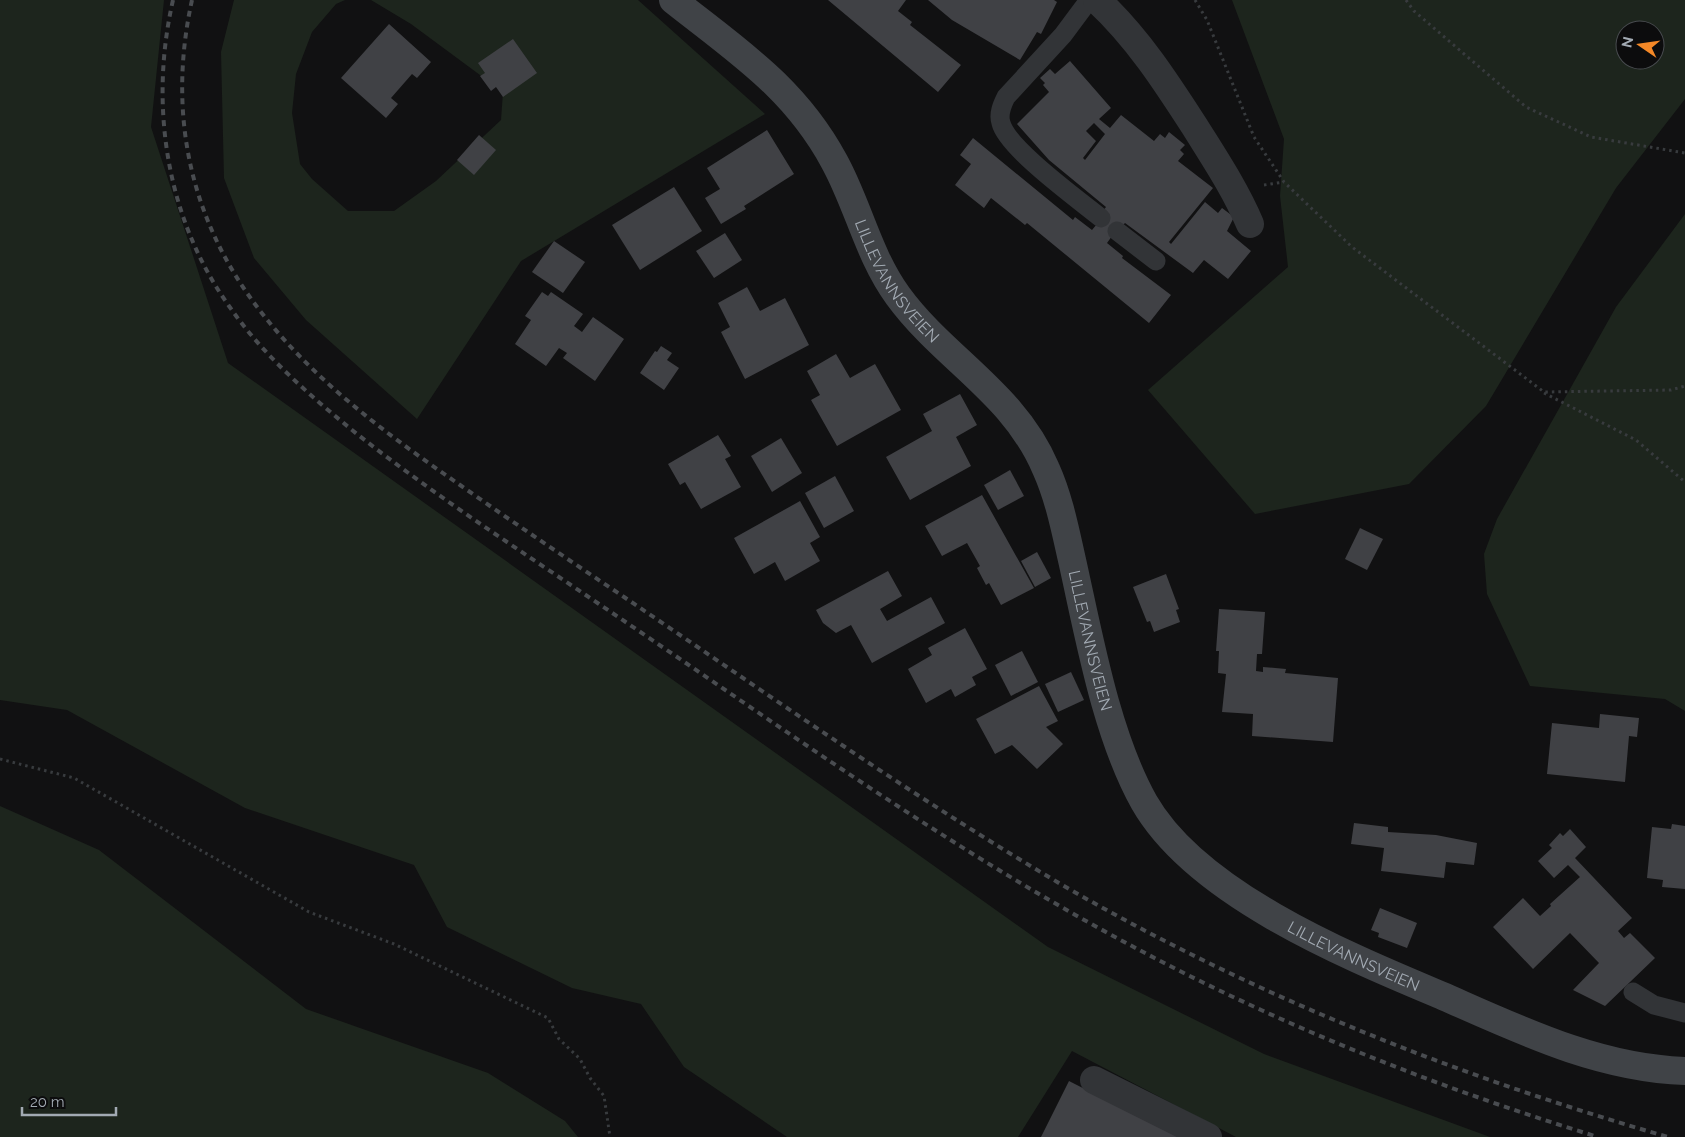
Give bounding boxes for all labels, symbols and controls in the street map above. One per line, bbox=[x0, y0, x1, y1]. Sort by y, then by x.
north arrow bbox=[1615, 20, 1665, 70]
text: N bbox=[1618, 35, 1636, 49]
street label: LILLEVANNSVEIEN bbox=[851, 217, 943, 347]
street label: LILLEVANNSVEIEN bbox=[1065, 569, 1116, 713]
street label: LILLEVANNSVEIEN bbox=[1284, 917, 1423, 995]
scale bar bbox=[22, 1084, 116, 1116]
text: 20 m bbox=[30, 1093, 65, 1111]

